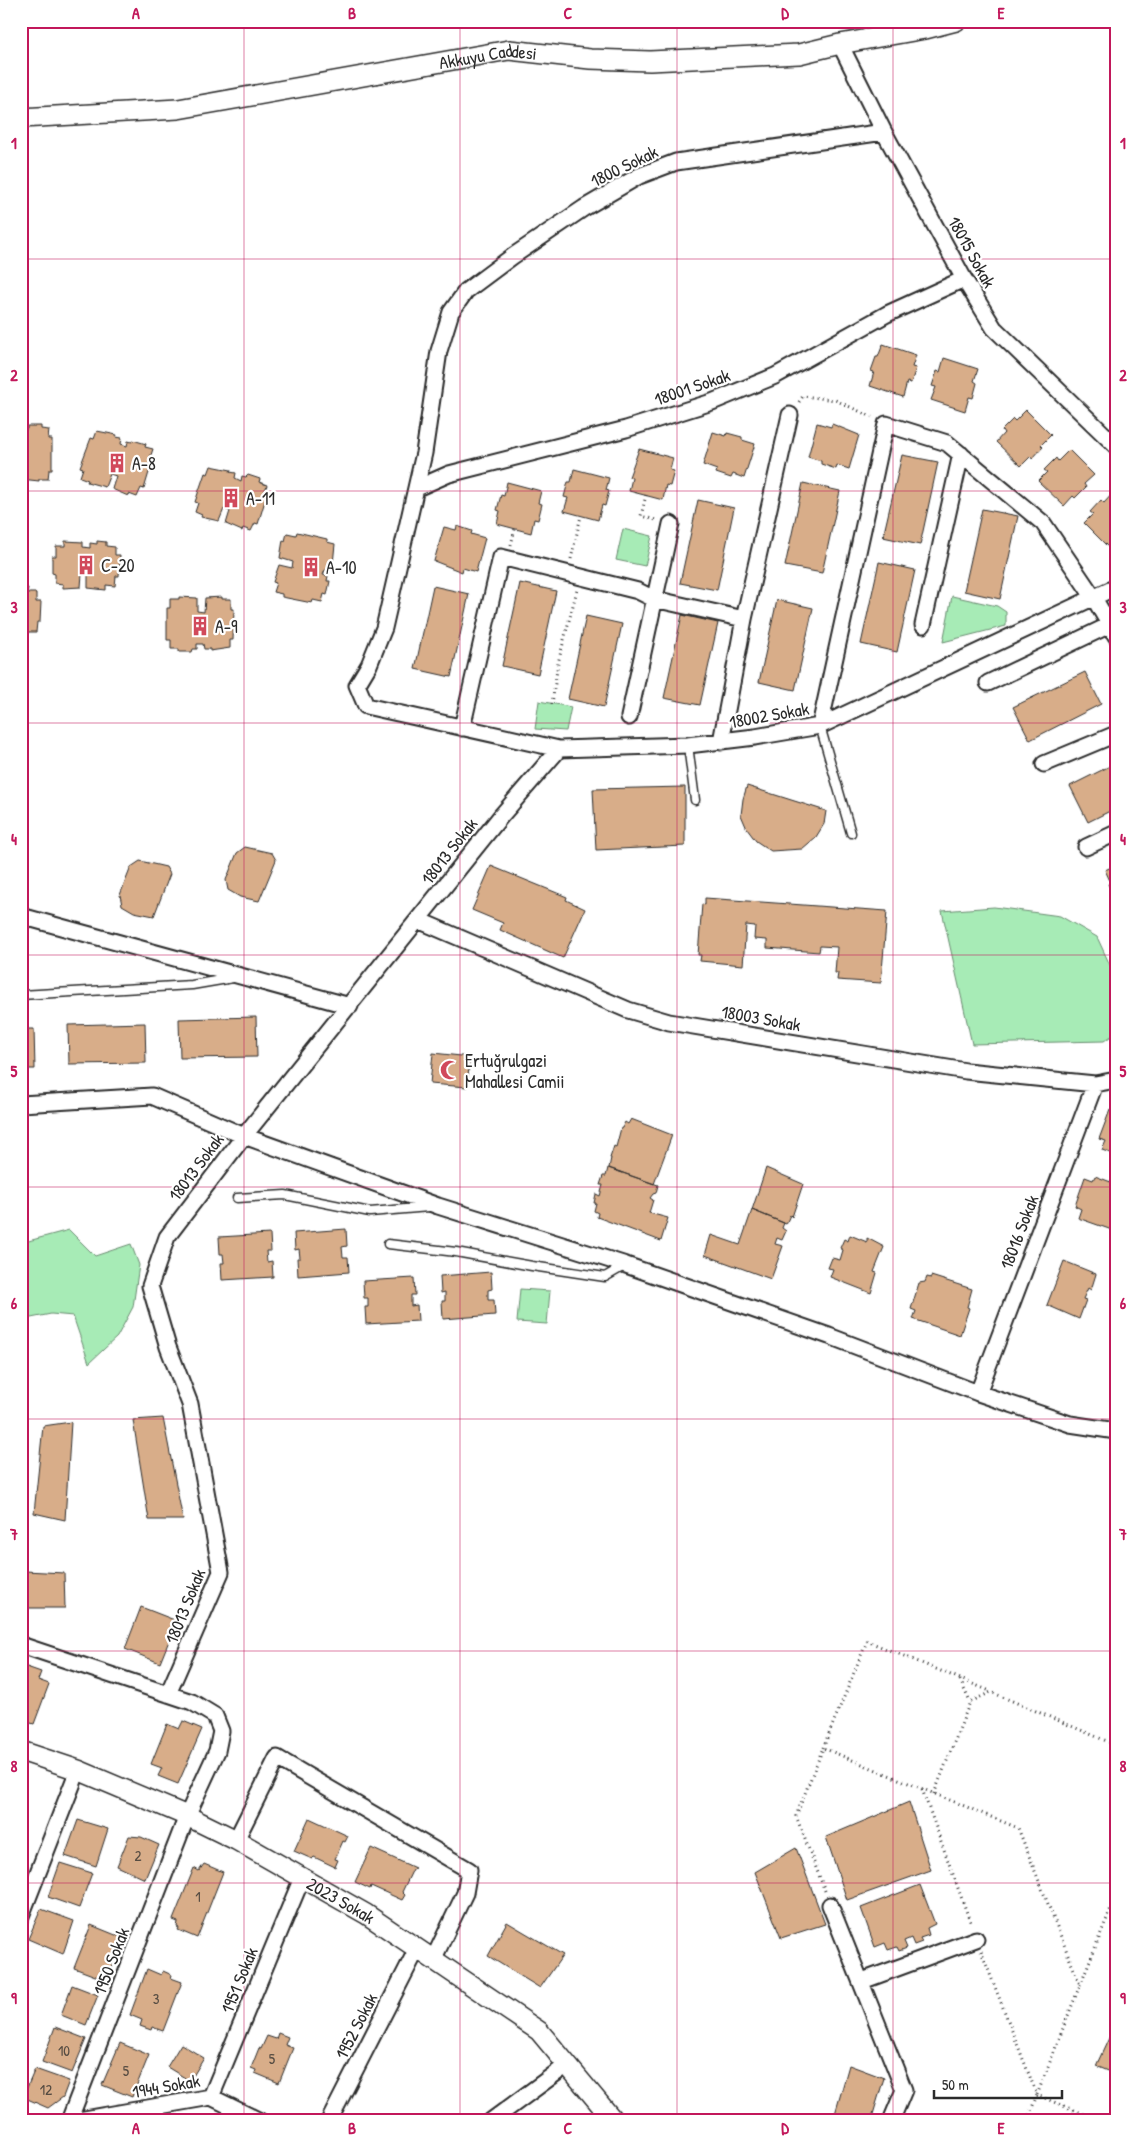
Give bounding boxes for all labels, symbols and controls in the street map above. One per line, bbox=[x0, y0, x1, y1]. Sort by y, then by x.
text: A bbox=[132, 2, 140, 24]
text: B bbox=[348, 2, 356, 24]
text: C bbox=[564, 2, 573, 24]
text: D bbox=[781, 2, 789, 24]
text: E bbox=[997, 2, 1005, 24]
street label: Akkuyu Caddesi bbox=[437, 37, 538, 75]
text: 1 bbox=[11, 132, 17, 154]
text: 1 bbox=[1120, 132, 1126, 154]
street label: 1800 Sokak bbox=[586, 139, 662, 193]
street label: 18015 Sokak bbox=[942, 212, 1002, 293]
street label: 18001 Sokak bbox=[651, 362, 734, 412]
text: 2 bbox=[10, 364, 18, 386]
text: 2 bbox=[1119, 364, 1127, 386]
place label: A-8 bbox=[132, 451, 156, 476]
building icon: A-8 bbox=[106, 452, 128, 474]
place label: A-11 bbox=[246, 486, 275, 511]
building icon: A-11 bbox=[220, 487, 242, 509]
place label: C-20 bbox=[101, 553, 135, 578]
building icon: C-20 bbox=[75, 554, 97, 576]
place label: A-10 bbox=[326, 555, 357, 580]
building icon: A-10 bbox=[300, 556, 322, 578]
text: 3 bbox=[10, 596, 18, 618]
text: 3 bbox=[1119, 596, 1127, 618]
place label: A-9 bbox=[215, 614, 238, 639]
building icon: A-9 bbox=[189, 615, 211, 637]
street label: 18002 Sokak bbox=[727, 696, 811, 734]
street label: 18013 Sokak bbox=[415, 812, 483, 890]
text: 4 bbox=[11, 828, 17, 850]
text: 4 bbox=[1120, 828, 1126, 850]
street label: 18003 Sokak bbox=[719, 999, 803, 1037]
place label: Ertuğrulgazi Mahallesi Camii bbox=[465, 1048, 565, 1094]
mosque icon: Ertuğrulgazi Mahallesi Camii bbox=[439, 1059, 461, 1081]
text: 5 bbox=[11, 1060, 18, 1082]
text: 5 bbox=[1120, 1060, 1127, 1082]
street label: 18013 Sokak bbox=[162, 1128, 230, 1206]
street label: 18016 Sokak bbox=[993, 1191, 1045, 1273]
text: 6 bbox=[11, 1292, 18, 1314]
text: 6 bbox=[1120, 1292, 1127, 1314]
text: 7 bbox=[9, 1523, 18, 1545]
text: 7 bbox=[1118, 1523, 1127, 1545]
street label: 18013 Sokak bbox=[159, 1564, 212, 1647]
text: 8 bbox=[11, 1755, 18, 1777]
text: 8 bbox=[1120, 1755, 1127, 1777]
house number: 2 bbox=[134, 1845, 142, 1866]
street label: 2023 Sokak bbox=[303, 1871, 381, 1930]
house number: 1 bbox=[195, 1886, 201, 1907]
street label: 1950 Sokak bbox=[87, 1923, 135, 1998]
street label: 1951 Sokak bbox=[214, 1943, 264, 2017]
text: 9 bbox=[11, 1987, 17, 2009]
text: 9 bbox=[1120, 1987, 1126, 2009]
house number: 3 bbox=[153, 1988, 160, 2009]
street label: 1952 Sokak bbox=[329, 1988, 383, 2063]
house number: 10 bbox=[58, 2040, 70, 2061]
house number: 5 bbox=[269, 2048, 276, 2069]
house number: 5 bbox=[123, 2060, 130, 2081]
scale bar bbox=[934, 2067, 1062, 2099]
street label: 1944 Sokak bbox=[130, 2068, 202, 2104]
text: 50 m bbox=[942, 2074, 969, 2095]
house number: 12 bbox=[40, 2079, 52, 2100]
text: A bbox=[132, 2117, 140, 2139]
text: B bbox=[348, 2117, 356, 2139]
text: C bbox=[564, 2117, 573, 2139]
text: D bbox=[781, 2117, 789, 2139]
text: E bbox=[997, 2117, 1005, 2139]

